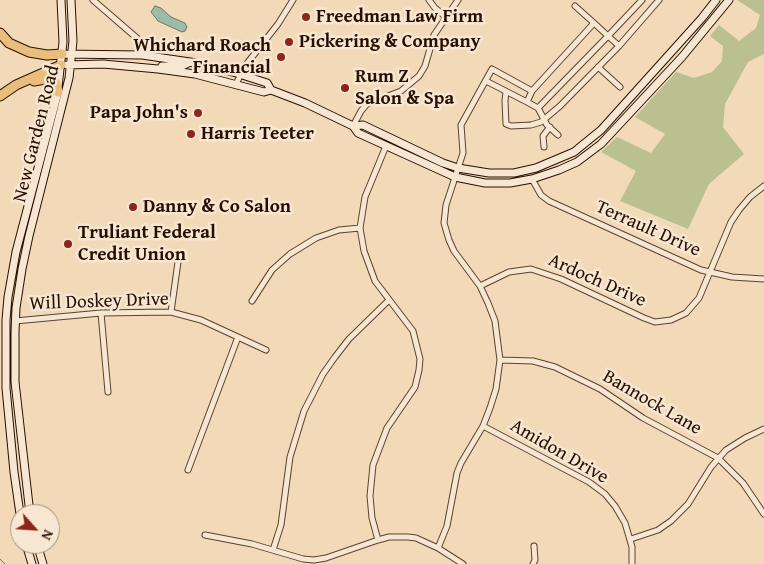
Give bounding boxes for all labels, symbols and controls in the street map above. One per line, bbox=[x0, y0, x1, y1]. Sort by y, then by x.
place label: Freedman Law Firm bbox=[316, 6, 483, 28]
marker: Freedman Law Firm bbox=[300, 11, 312, 23]
place label: Pickering & Company bbox=[299, 31, 480, 53]
place label: Whichard Roach Financial bbox=[133, 35, 271, 79]
marker: Pickering & Company bbox=[283, 36, 295, 48]
marker: Whichard Roach Financial bbox=[275, 51, 287, 63]
street label: New Garden Road bbox=[9, 63, 65, 205]
place label: Rum Z Salon & Spa bbox=[355, 66, 454, 110]
marker: Rum Z Salon & Spa bbox=[339, 82, 351, 94]
place label: Papa John's bbox=[90, 102, 188, 124]
marker: Papa John's bbox=[192, 107, 204, 119]
place label: Harris Teeter bbox=[201, 123, 314, 145]
marker: Harris Teeter bbox=[185, 128, 197, 140]
place label: Danny & Co Salon bbox=[143, 196, 291, 218]
street label: Terrault Drive bbox=[592, 196, 704, 262]
marker: Danny & Co Salon bbox=[127, 201, 139, 213]
place label: Truliant Federal Credit Union bbox=[78, 222, 216, 266]
marker: Truliant Federal Credit Union bbox=[62, 238, 74, 250]
street label: Ardoch Drive bbox=[545, 249, 649, 313]
street label: Will Doskey Drive bbox=[29, 288, 169, 316]
street label: Bannock Lane bbox=[598, 365, 706, 441]
street label: Amidon Drive bbox=[506, 415, 612, 489]
north arrow bbox=[10, 504, 60, 554]
text: N bbox=[37, 527, 59, 544]

